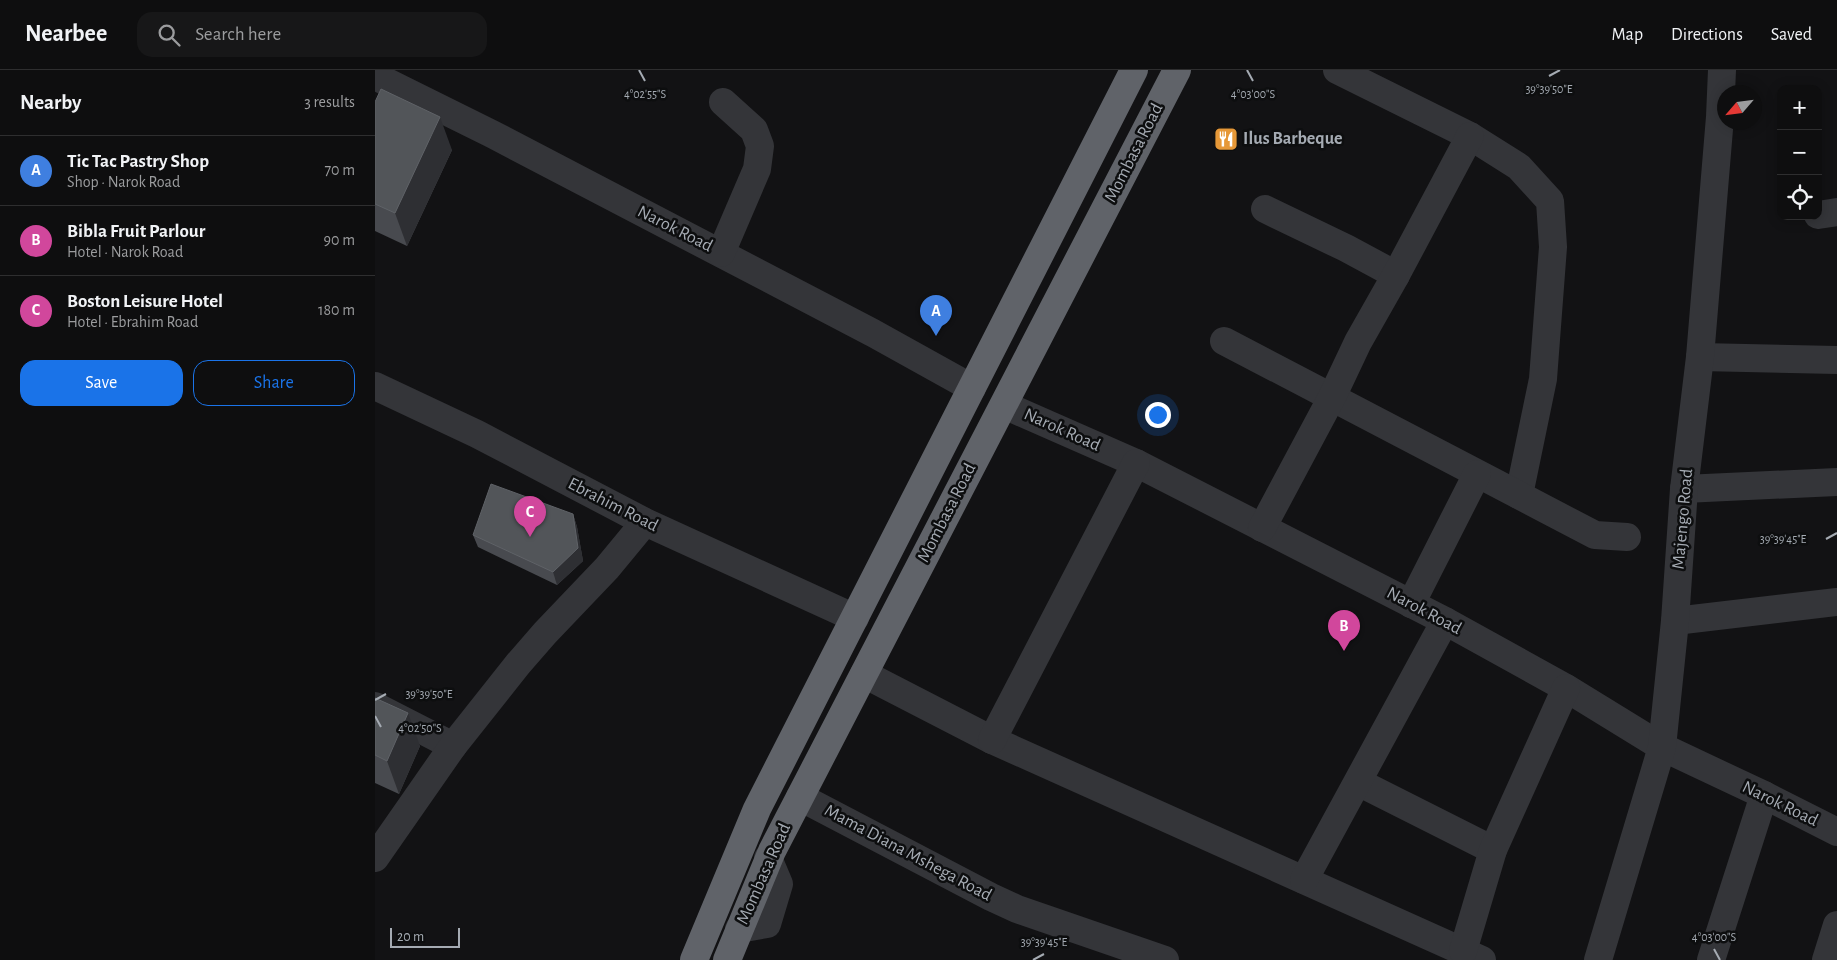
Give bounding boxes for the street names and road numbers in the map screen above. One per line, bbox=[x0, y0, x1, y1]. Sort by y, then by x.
street label: Mombasa Road bbox=[1101, 101, 1167, 205]
street label: Narok Road bbox=[635, 202, 715, 256]
street label: Narok Road bbox=[1021, 405, 1103, 455]
street label: Mombasa Road bbox=[914, 461, 980, 565]
street label: Majengo Road bbox=[1670, 468, 1696, 570]
street label: Ebrahim Road bbox=[565, 475, 661, 535]
street label: Narok Road bbox=[1384, 584, 1464, 638]
street label: Narok Road bbox=[1739, 778, 1821, 830]
street label: Mama Diana Mshega Road bbox=[821, 801, 995, 905]
street label: Mombasa Road bbox=[734, 821, 794, 927]

